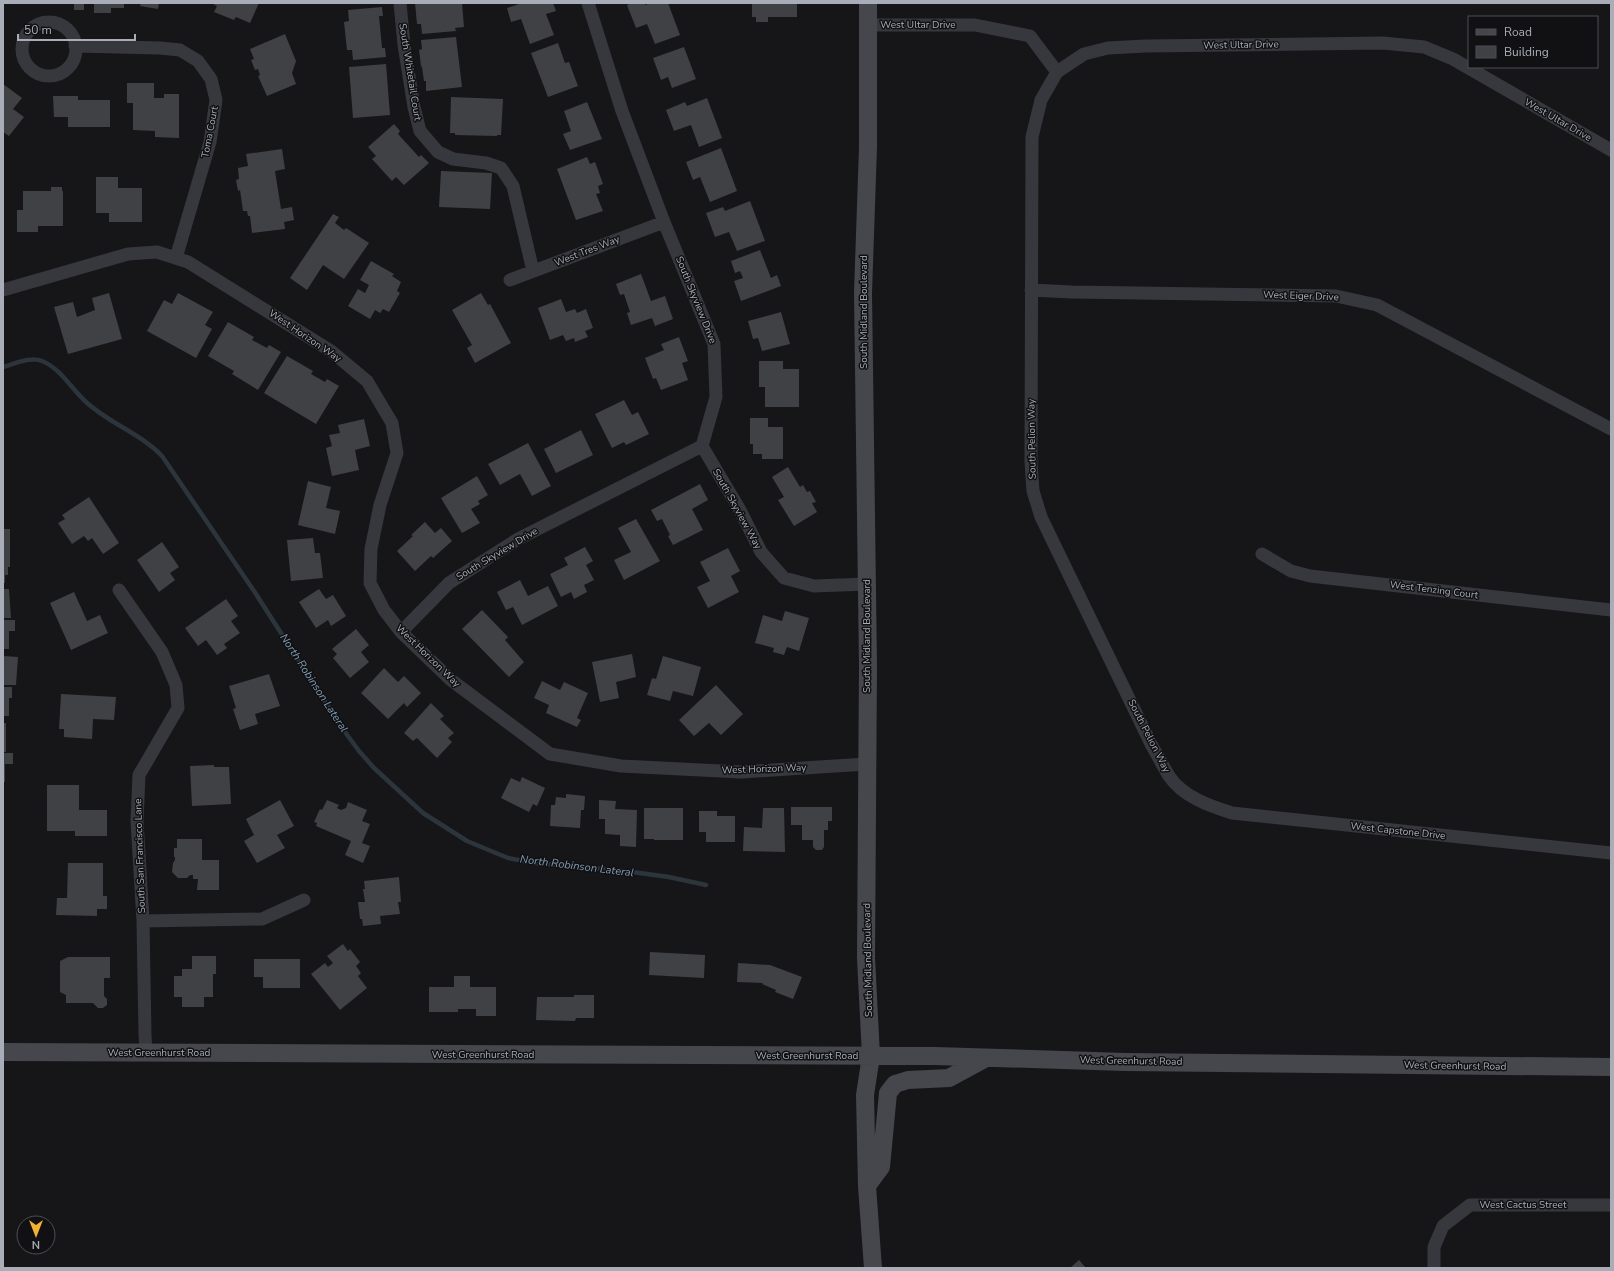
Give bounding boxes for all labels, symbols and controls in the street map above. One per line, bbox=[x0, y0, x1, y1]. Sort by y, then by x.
scale bar bbox=[18, 16, 135, 42]
legend bbox=[1468, 16, 1598, 68]
street label: West Ultar Drive bbox=[880, 18, 956, 32]
text: 50 m bbox=[24, 22, 52, 38]
street label: South Whitetail Court bbox=[395, 22, 425, 122]
text: Road bbox=[1504, 24, 1532, 40]
street label: West Ultar Drive bbox=[1203, 37, 1279, 53]
text: Building bbox=[1504, 44, 1549, 60]
street label: West Ultar Drive bbox=[1522, 95, 1594, 145]
street label: Toma Court bbox=[198, 105, 222, 159]
street label: West Tres Way bbox=[552, 232, 622, 270]
street label: South Skyview Drive bbox=[672, 254, 720, 346]
street label: South Midland Boulevard bbox=[857, 255, 871, 369]
street label: West Eiger Drive bbox=[1263, 288, 1339, 304]
street label: West Horizon Way bbox=[266, 306, 345, 366]
street label: South Pelion Way bbox=[1024, 398, 1040, 479]
street label: South Skyview Way bbox=[709, 466, 765, 552]
street label: South Skyview Drive bbox=[454, 524, 540, 584]
street label: West Tenzing Court bbox=[1389, 578, 1479, 602]
street label: South Midland Boulevard bbox=[860, 579, 874, 693]
street label: West Horizon Way bbox=[393, 622, 464, 691]
water label: North Robinson Lateral bbox=[276, 631, 352, 735]
street label: South Pelion Way bbox=[1125, 697, 1174, 776]
street label: West Horizon Way bbox=[721, 760, 807, 777]
street label: South San Francisco Lane bbox=[131, 798, 149, 914]
street label: West Capstone Drive bbox=[1350, 819, 1446, 843]
water label: North Robinson Lateral bbox=[519, 852, 635, 880]
street label: South Midland Boulevard bbox=[860, 903, 876, 1017]
street label: West Greenhurst Road bbox=[108, 1046, 210, 1060]
street label: West Greenhurst Road bbox=[432, 1048, 534, 1062]
street label: West Greenhurst Road bbox=[756, 1049, 858, 1063]
street label: West Greenhurst Road bbox=[1080, 1053, 1183, 1069]
street label: West Greenhurst Road bbox=[1404, 1058, 1507, 1074]
street label: West Cactus Street bbox=[1480, 1198, 1567, 1212]
north arrow bbox=[16, 1215, 56, 1255]
text: N bbox=[32, 1237, 40, 1252]

